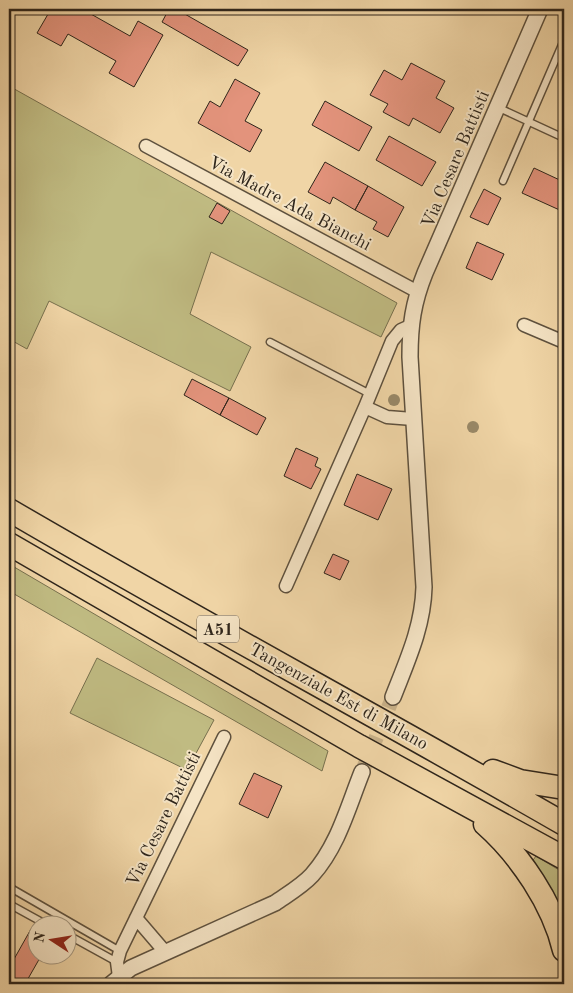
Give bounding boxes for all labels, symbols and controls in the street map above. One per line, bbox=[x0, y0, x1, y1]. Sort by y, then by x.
street label: Via Cesare Battisti bbox=[419, 88, 493, 231]
street label: Via Madre Ada Bianchi bbox=[205, 153, 374, 254]
road number: A51 bbox=[197, 616, 239, 642]
street label: Tangenziale Est di Milano bbox=[246, 640, 431, 754]
street label: Via Cesare Battisti bbox=[124, 749, 204, 890]
north arrow bbox=[28, 916, 78, 966]
text: N bbox=[32, 931, 48, 944]

